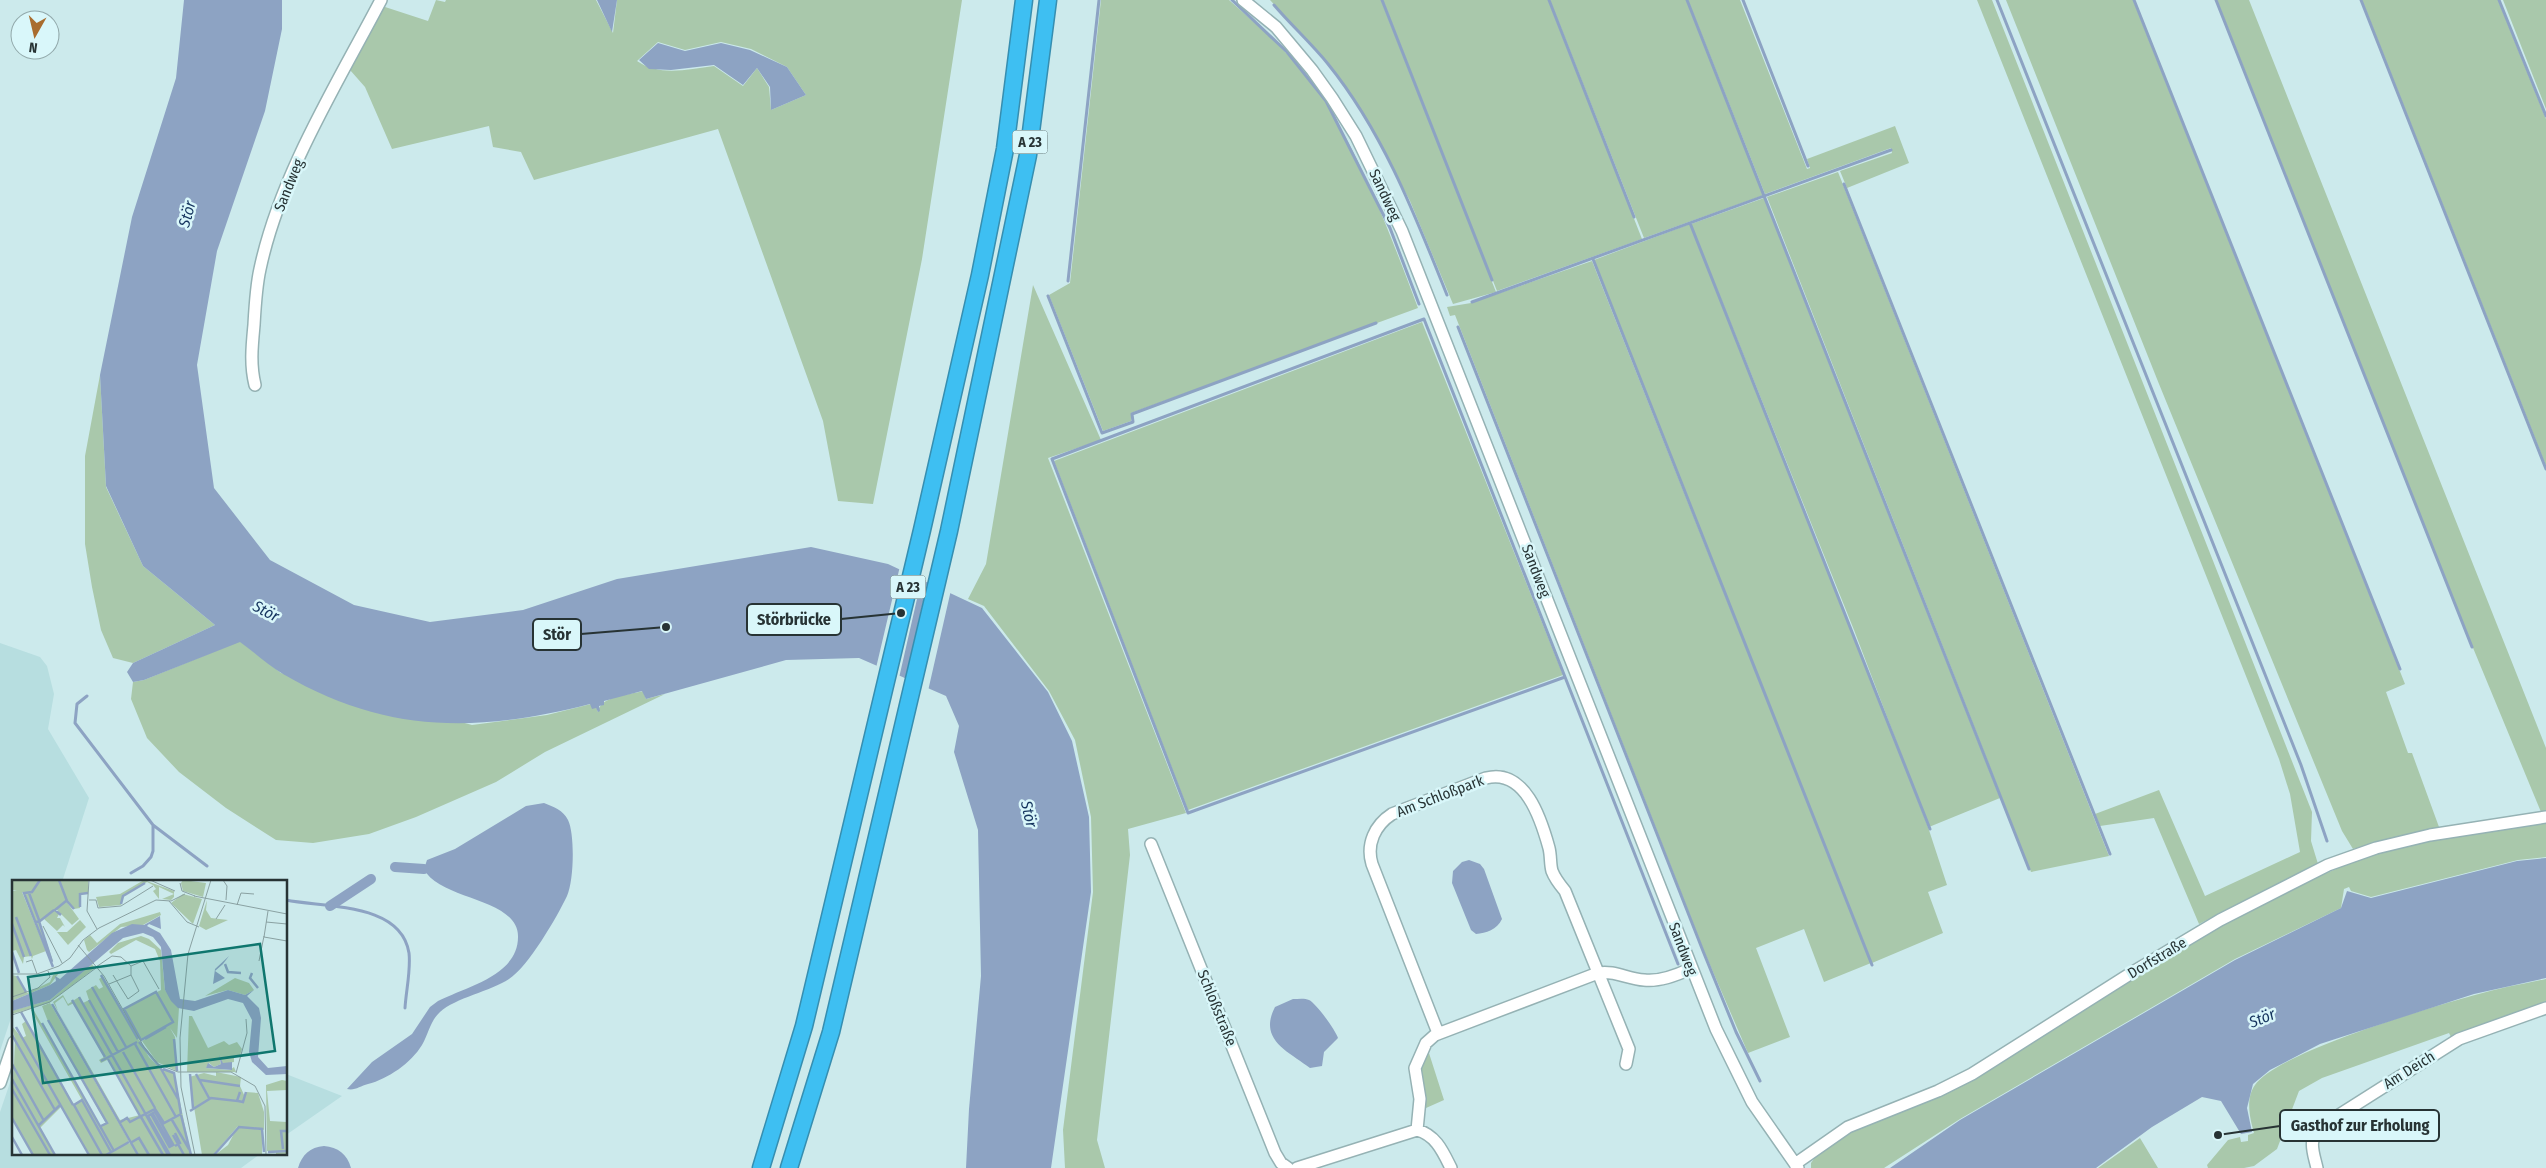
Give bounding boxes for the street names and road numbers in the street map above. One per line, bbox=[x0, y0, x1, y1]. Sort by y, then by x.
road number: A 23 bbox=[1012, 130, 1048, 154]
street label: Sandweg bbox=[270, 156, 308, 214]
street label: Sandweg bbox=[1365, 166, 1405, 224]
street label: Sandweg bbox=[1518, 542, 1554, 600]
road number: A 23 bbox=[890, 576, 926, 598]
street label: Am Schloßpark bbox=[1394, 771, 1486, 821]
street label: Sandweg bbox=[1665, 920, 1701, 978]
street label: Dorfstraße bbox=[2124, 933, 2190, 983]
street label: Schloßstraße bbox=[1194, 967, 1240, 1049]
street label: Am Deich bbox=[2380, 1047, 2438, 1093]

